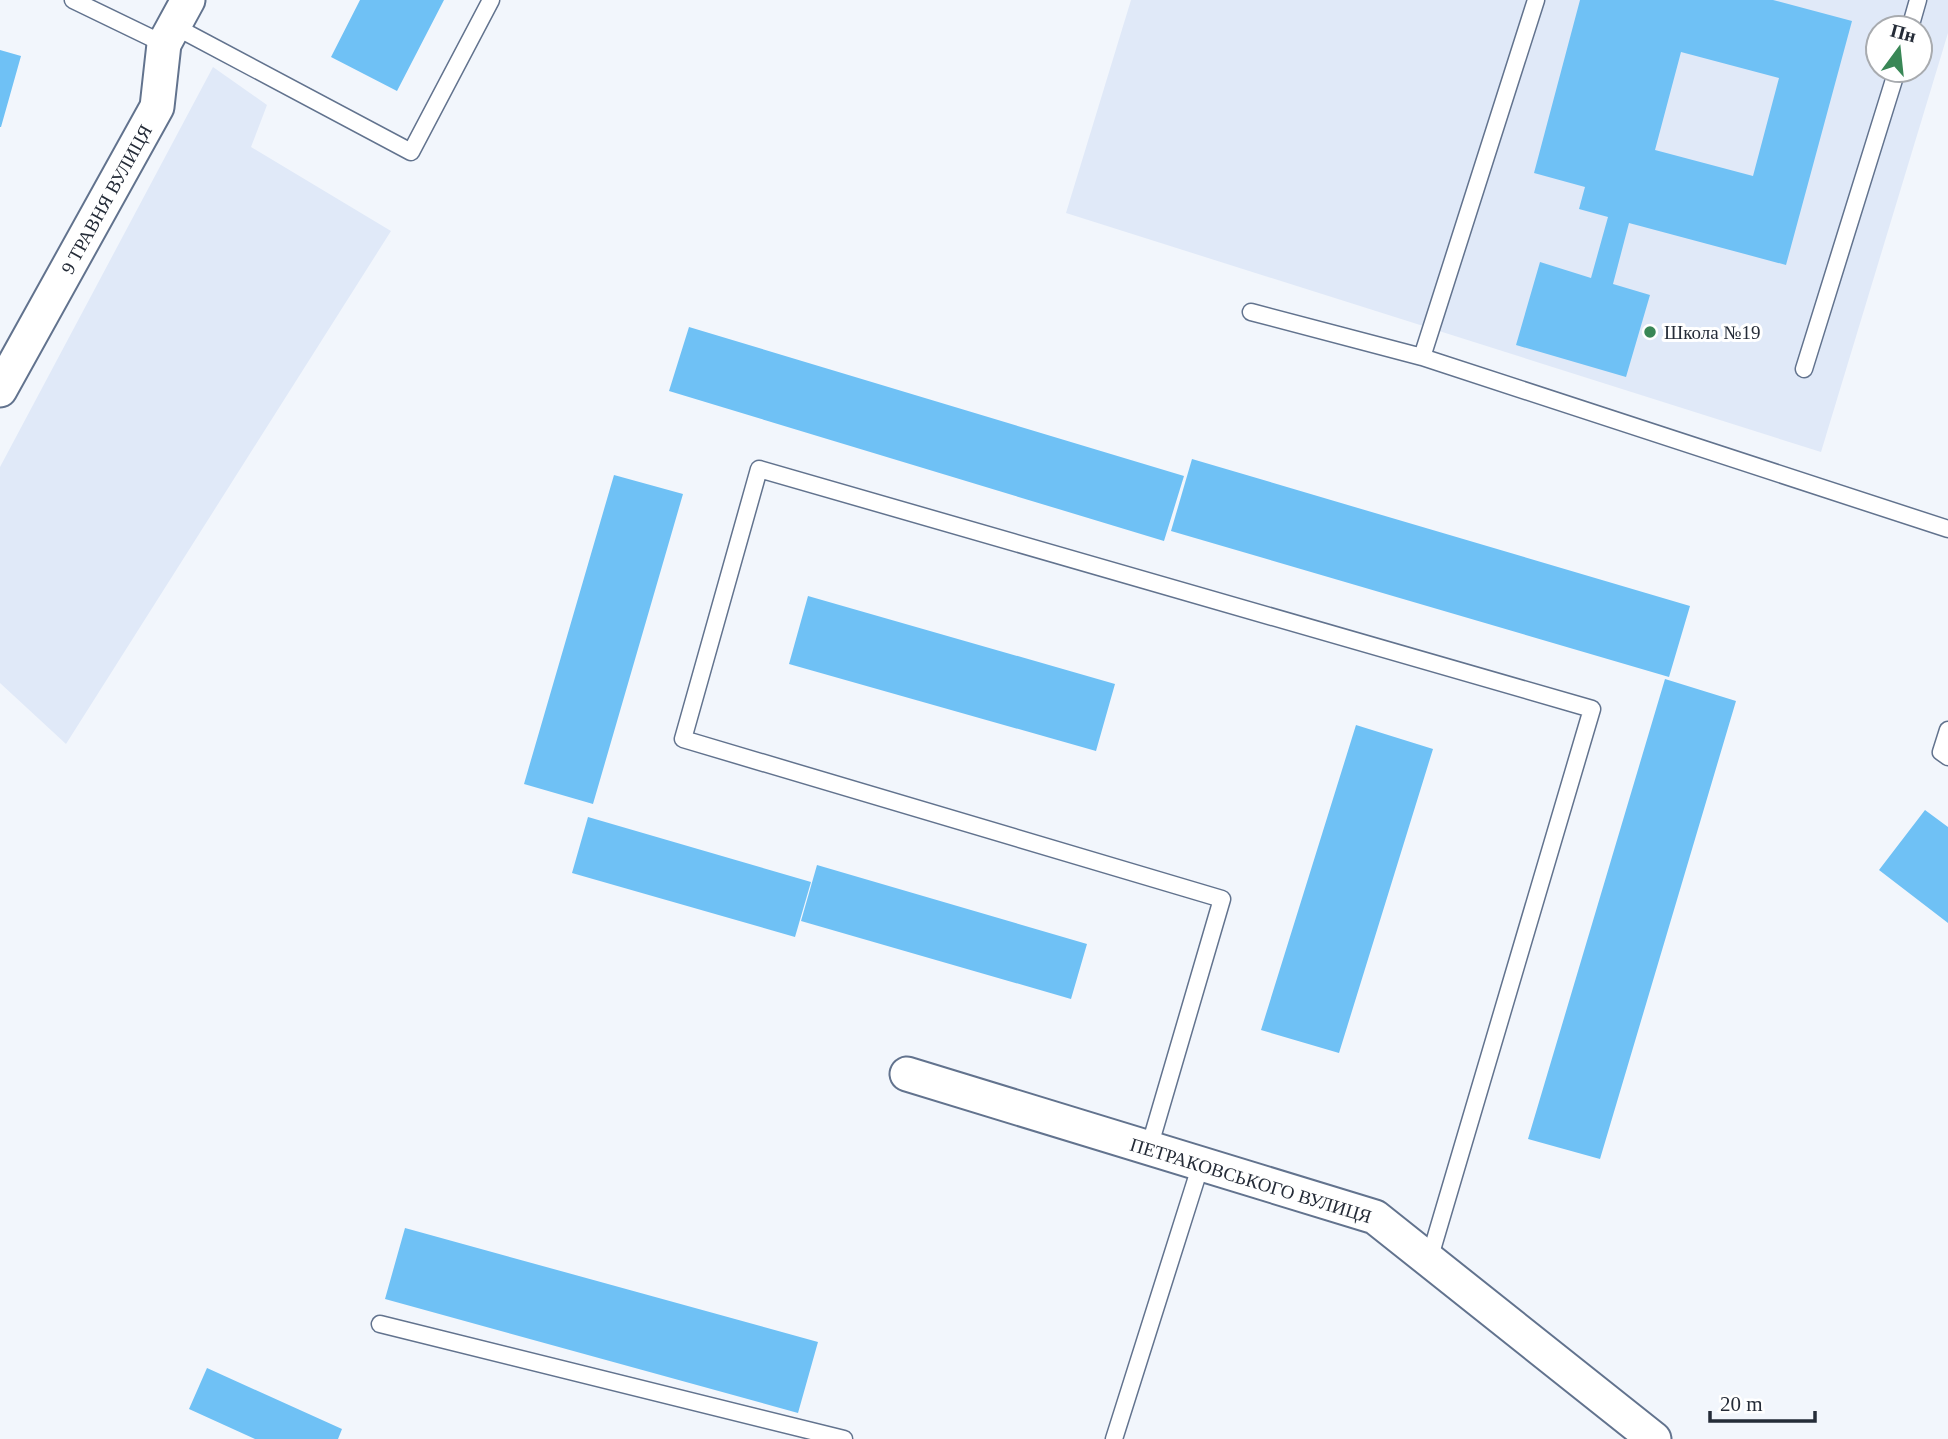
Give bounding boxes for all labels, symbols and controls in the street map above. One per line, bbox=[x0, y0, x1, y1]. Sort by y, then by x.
north arrow bbox=[1864, 14, 1934, 84]
text: Пн bbox=[1888, 20, 1918, 47]
street label: 9 ТРАВНЯ ВУЛИЦЯ bbox=[57, 121, 156, 277]
place label: Школа №19 bbox=[1664, 322, 1760, 343]
marker: Школа №19 bbox=[1642, 324, 1658, 340]
street label: ПЕТРАКОВСЬКОГО ВУЛИЦЯ bbox=[1128, 1134, 1374, 1227]
scale bar bbox=[1710, 1380, 1815, 1424]
text: 20 m bbox=[1720, 1392, 1763, 1416]

